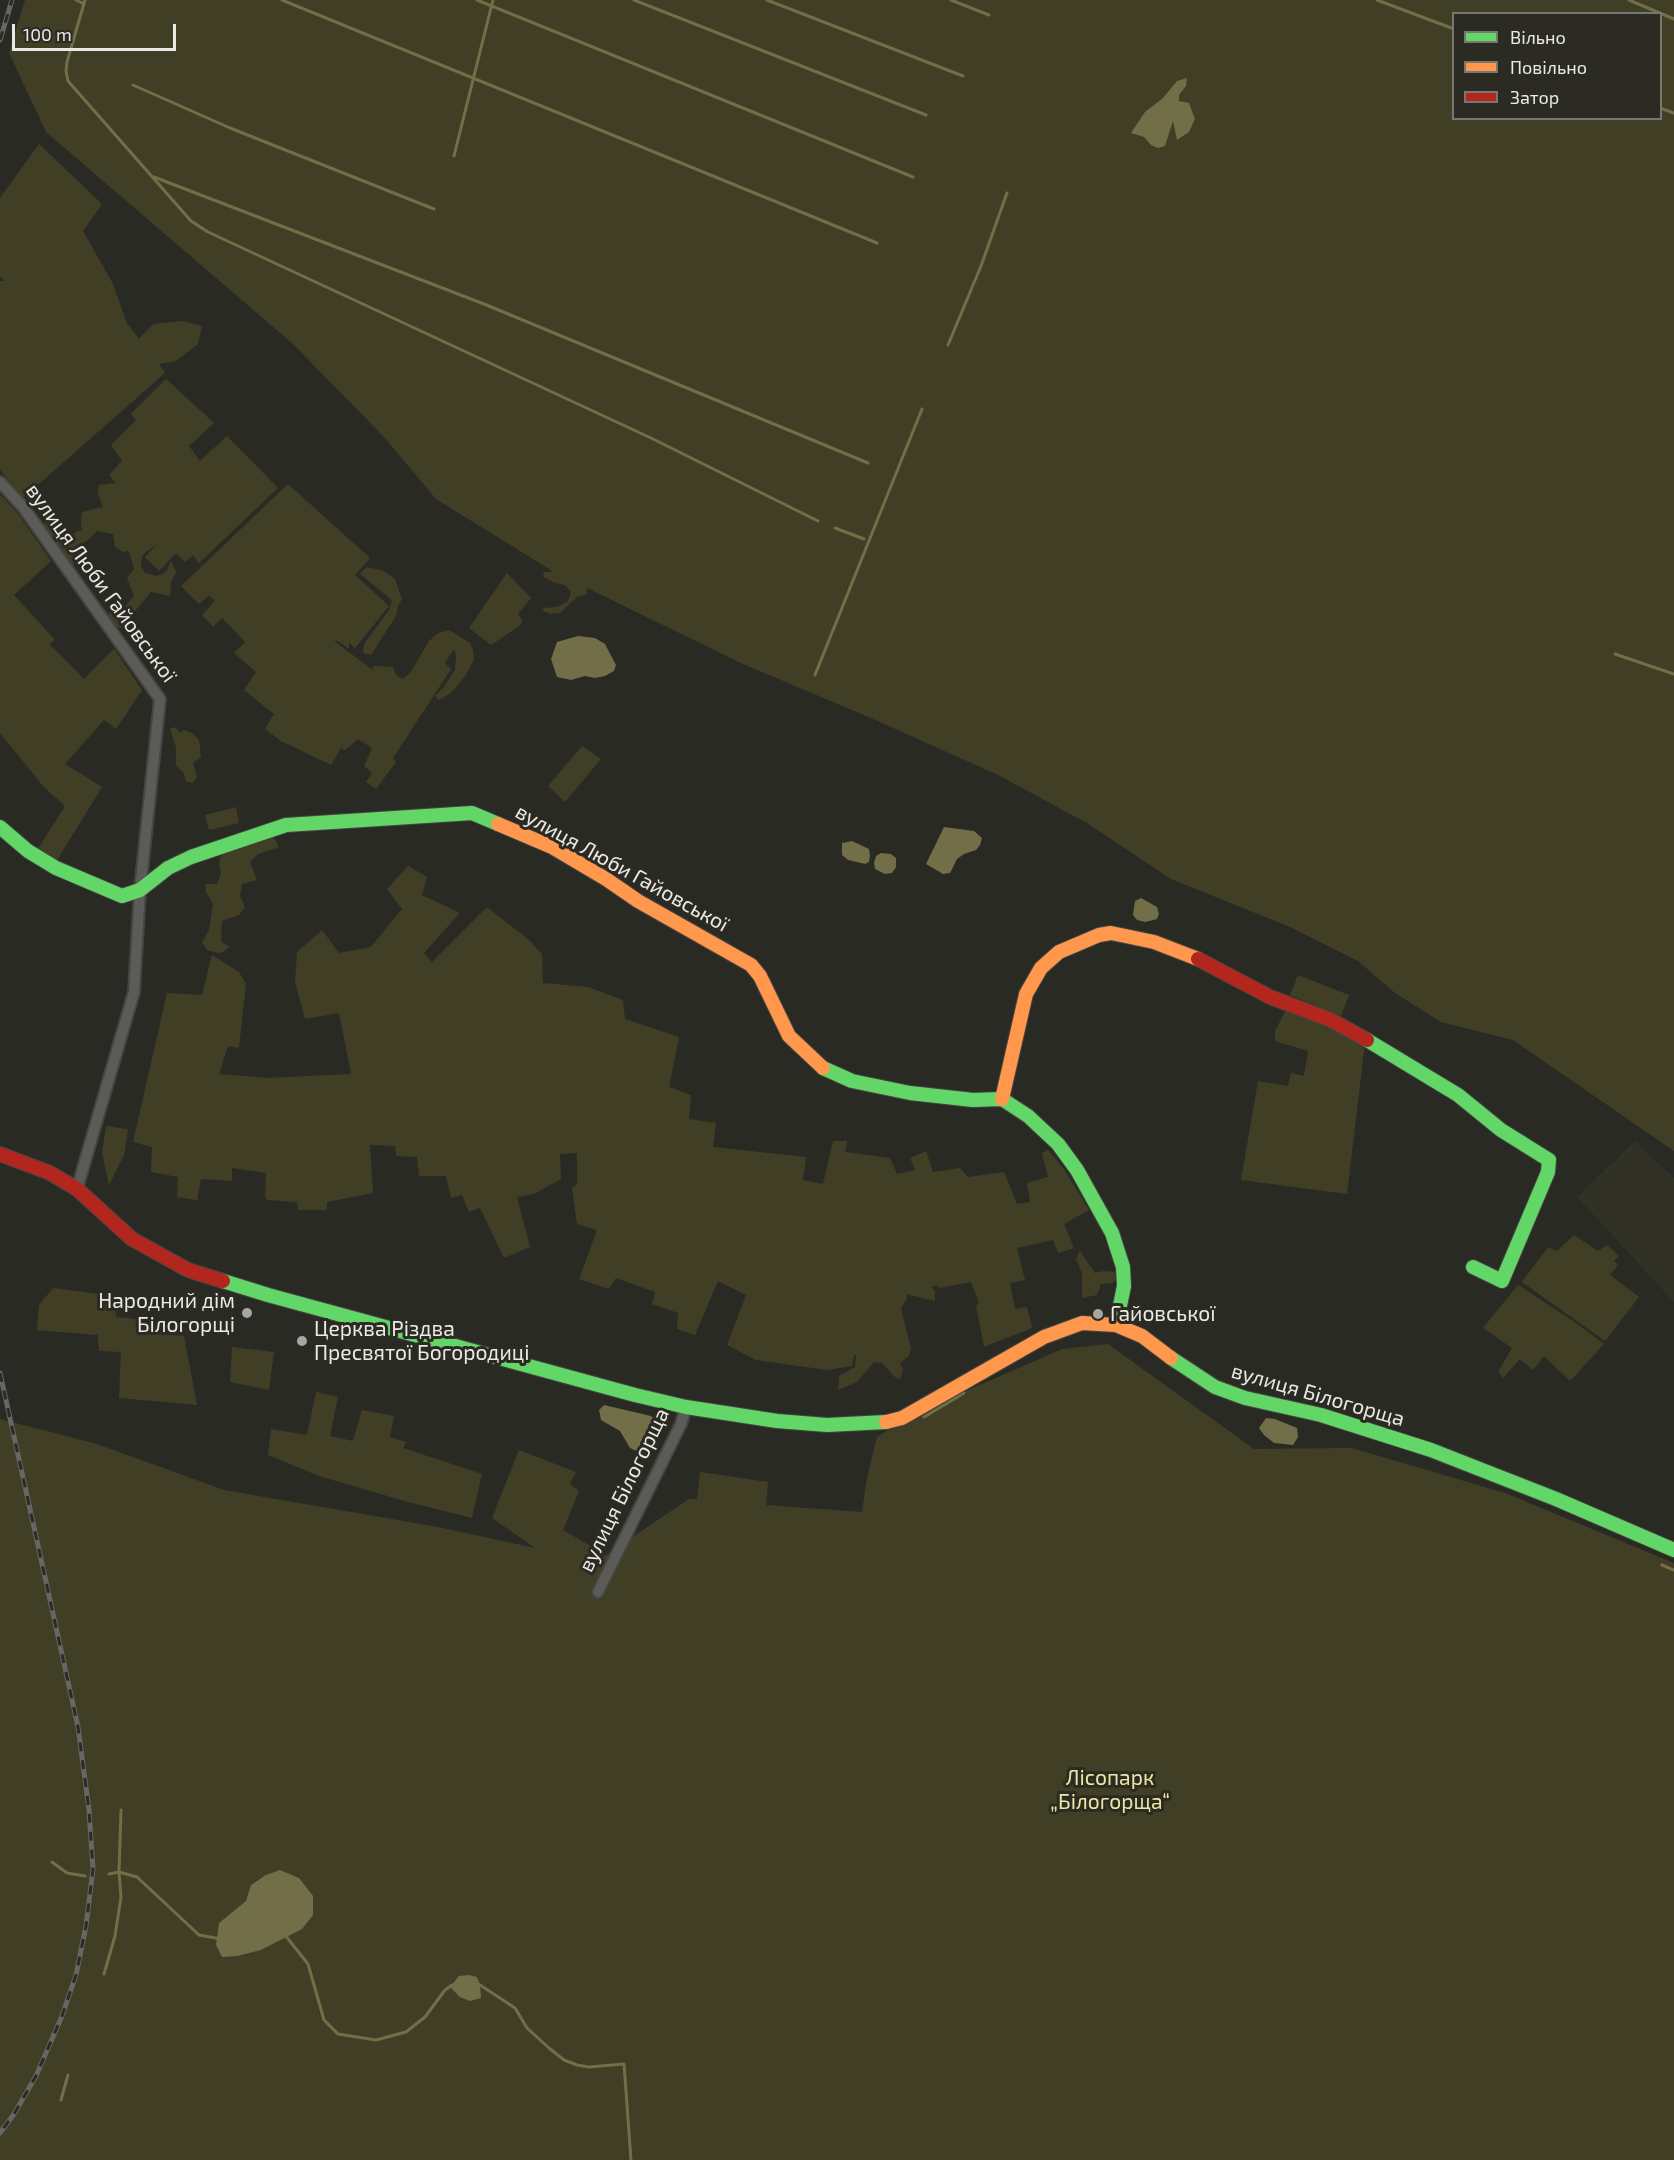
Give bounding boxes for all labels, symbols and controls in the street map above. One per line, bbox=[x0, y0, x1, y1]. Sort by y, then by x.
scale bar bbox=[15, 12, 178, 50]
legend bbox=[1452, 12, 1662, 120]
text: 100 m bbox=[23, 23, 72, 45]
text: Вільно bbox=[1510, 26, 1566, 48]
text: Повільно bbox=[1510, 56, 1587, 78]
text: Затор bbox=[1510, 86, 1559, 108]
street label: вулиця Люби Гайовської bbox=[20, 479, 182, 687]
street label: вулиця Люби Гайовської bbox=[511, 799, 733, 937]
place label: Народний дім Білогорщі bbox=[98, 1288, 235, 1338]
place label: Гайовської bbox=[1110, 1301, 1216, 1327]
marker: Народний дім Білогорщі bbox=[240, 1306, 254, 1320]
marker: Гайовської bbox=[1091, 1307, 1105, 1321]
place label: Церква Різдва Пресвятої Богородиці bbox=[314, 1316, 530, 1366]
marker: Церква Різдва Пресвятої Богородиці bbox=[295, 1334, 309, 1348]
street label: вулиця Білогорща bbox=[1228, 1358, 1408, 1432]
street label: вулиця Білогорща bbox=[573, 1404, 675, 1576]
park label: Лісопарк „Білогорща“ bbox=[1050, 1765, 1170, 1815]

